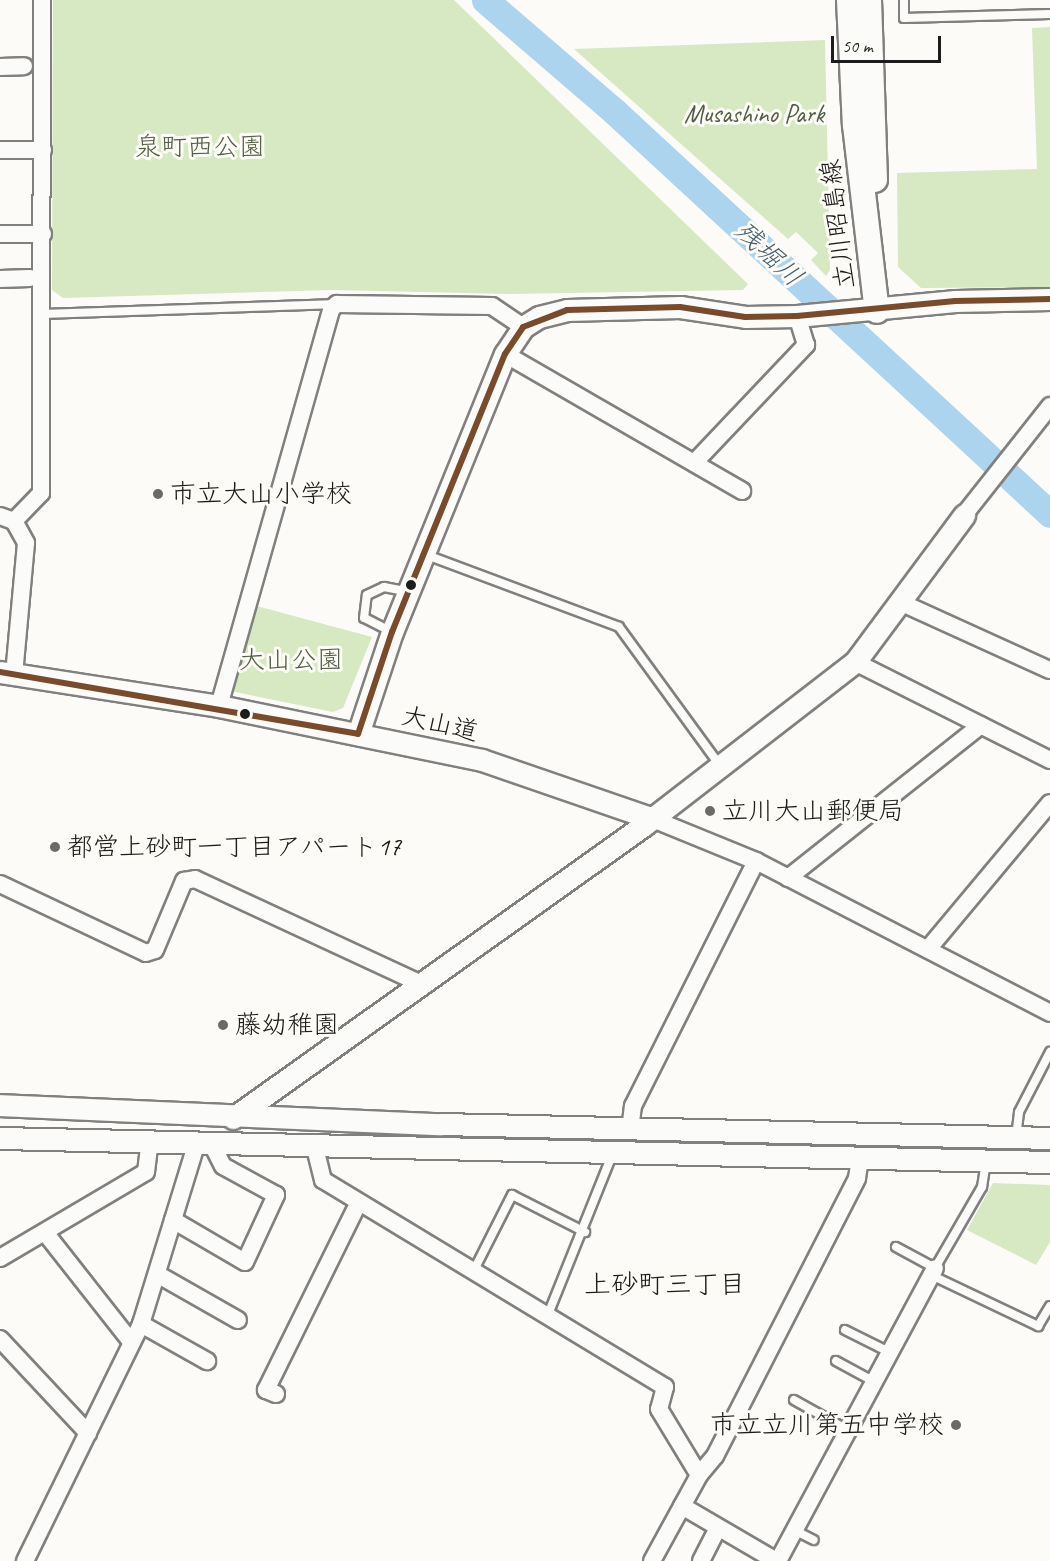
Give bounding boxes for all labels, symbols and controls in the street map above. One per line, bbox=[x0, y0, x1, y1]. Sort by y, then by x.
scale bar bbox=[834, 24, 944, 62]
text: 50 m bbox=[842, 35, 873, 57]
park label: Musashino Park bbox=[683, 98, 825, 130]
park label: 泉町西公園 bbox=[135, 131, 265, 163]
street label: 立川昭島線 bbox=[815, 158, 861, 290]
water label: 残堀川 bbox=[728, 215, 810, 293]
place label: 市立大山小学校 bbox=[170, 478, 352, 510]
marker: 市立大山小学校 bbox=[151, 487, 165, 501]
unlabelled marker bbox=[405, 579, 417, 591]
park label: 大山公園 bbox=[239, 644, 343, 676]
street label: 大山道 bbox=[398, 700, 482, 748]
unlabelled marker bbox=[239, 708, 251, 720]
place label: 立川大山郵便局 bbox=[722, 795, 904, 827]
marker: 立川大山郵便局 bbox=[703, 804, 717, 818]
place label: 都営上砂町一丁目アパート17 bbox=[67, 831, 402, 863]
marker: 都営上砂町一丁目アパート17 bbox=[48, 840, 62, 854]
place label: 藤幼稚園 bbox=[235, 1009, 339, 1041]
marker: 藤幼稚園 bbox=[216, 1018, 230, 1032]
district label: 上砂町三丁目 bbox=[584, 1269, 746, 1301]
place label: 市立立川第五中学校 bbox=[710, 1409, 944, 1441]
marker: 市立立川第五中学校 bbox=[949, 1418, 963, 1432]

